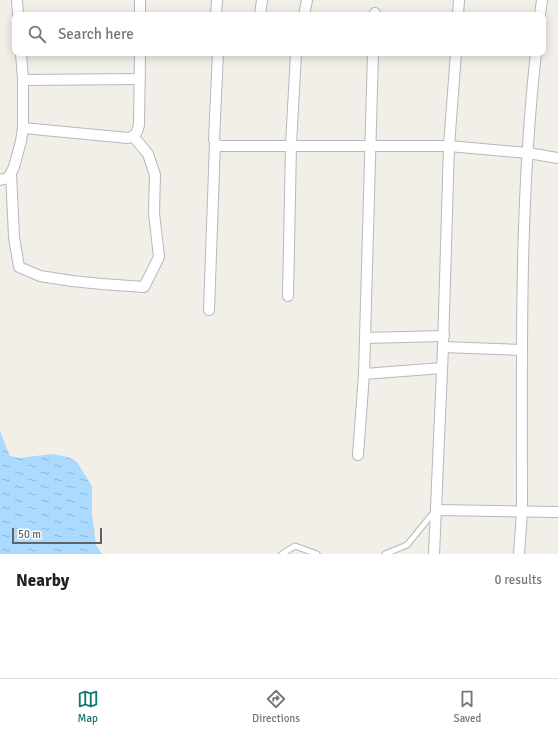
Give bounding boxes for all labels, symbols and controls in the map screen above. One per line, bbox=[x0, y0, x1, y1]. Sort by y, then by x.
search box bbox=[12, 12, 546, 56]
icon: search bbox=[26, 23, 48, 45]
text: Search here bbox=[58, 25, 134, 43]
scale bar bbox=[12, 526, 102, 545]
text: 50 m bbox=[18, 528, 41, 541]
text: Nearby bbox=[16, 570, 69, 591]
text: 0 results bbox=[494, 572, 542, 588]
tab: Map bbox=[77, 688, 99, 725]
tab: Directions bbox=[252, 688, 300, 725]
tab: Saved bbox=[454, 688, 481, 725]

